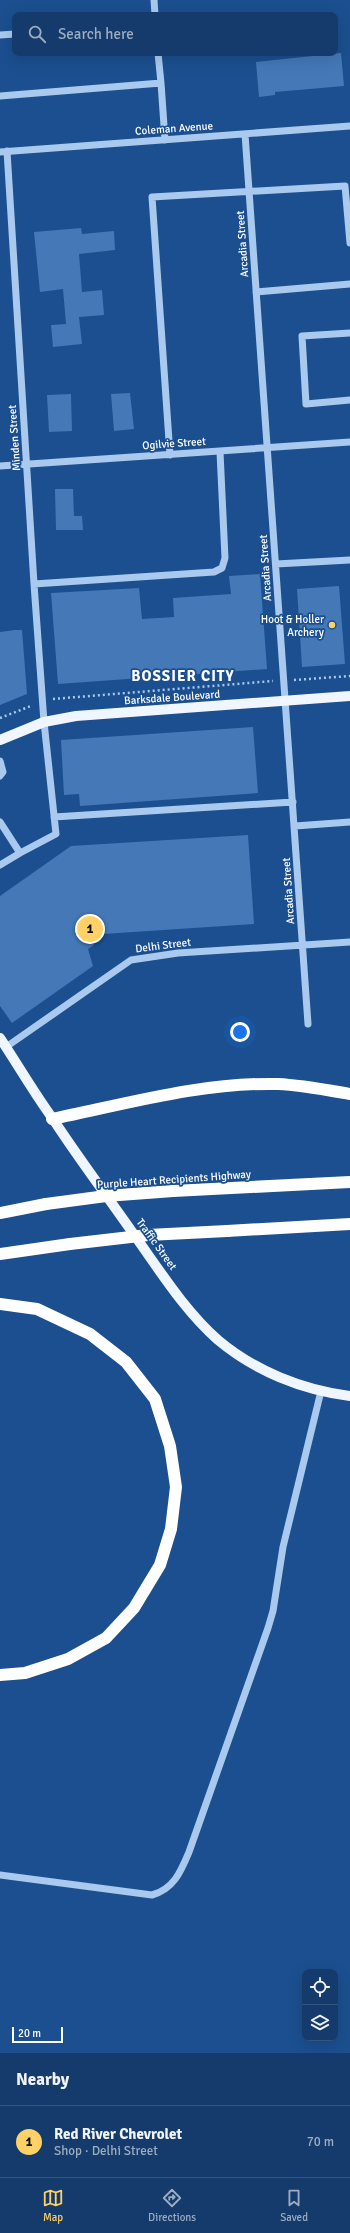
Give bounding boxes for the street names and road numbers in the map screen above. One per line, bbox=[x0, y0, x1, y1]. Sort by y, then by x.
street label: Coleman Avenue bbox=[135, 119, 213, 138]
street label: Arcadia Street bbox=[234, 210, 251, 278]
street label: Minden Street bbox=[6, 404, 23, 471]
street label: Ogilvie Street bbox=[142, 435, 206, 452]
street label: Arcadia Street bbox=[257, 534, 274, 602]
street label: Barksdale Boulevard bbox=[124, 688, 221, 707]
street label: Arcadia Street bbox=[280, 857, 297, 925]
street label: Delhi Street bbox=[135, 936, 192, 955]
street label: Purple Heart Recipients Highway bbox=[97, 1168, 252, 1191]
street label: Traffic Street bbox=[134, 1216, 180, 1273]

